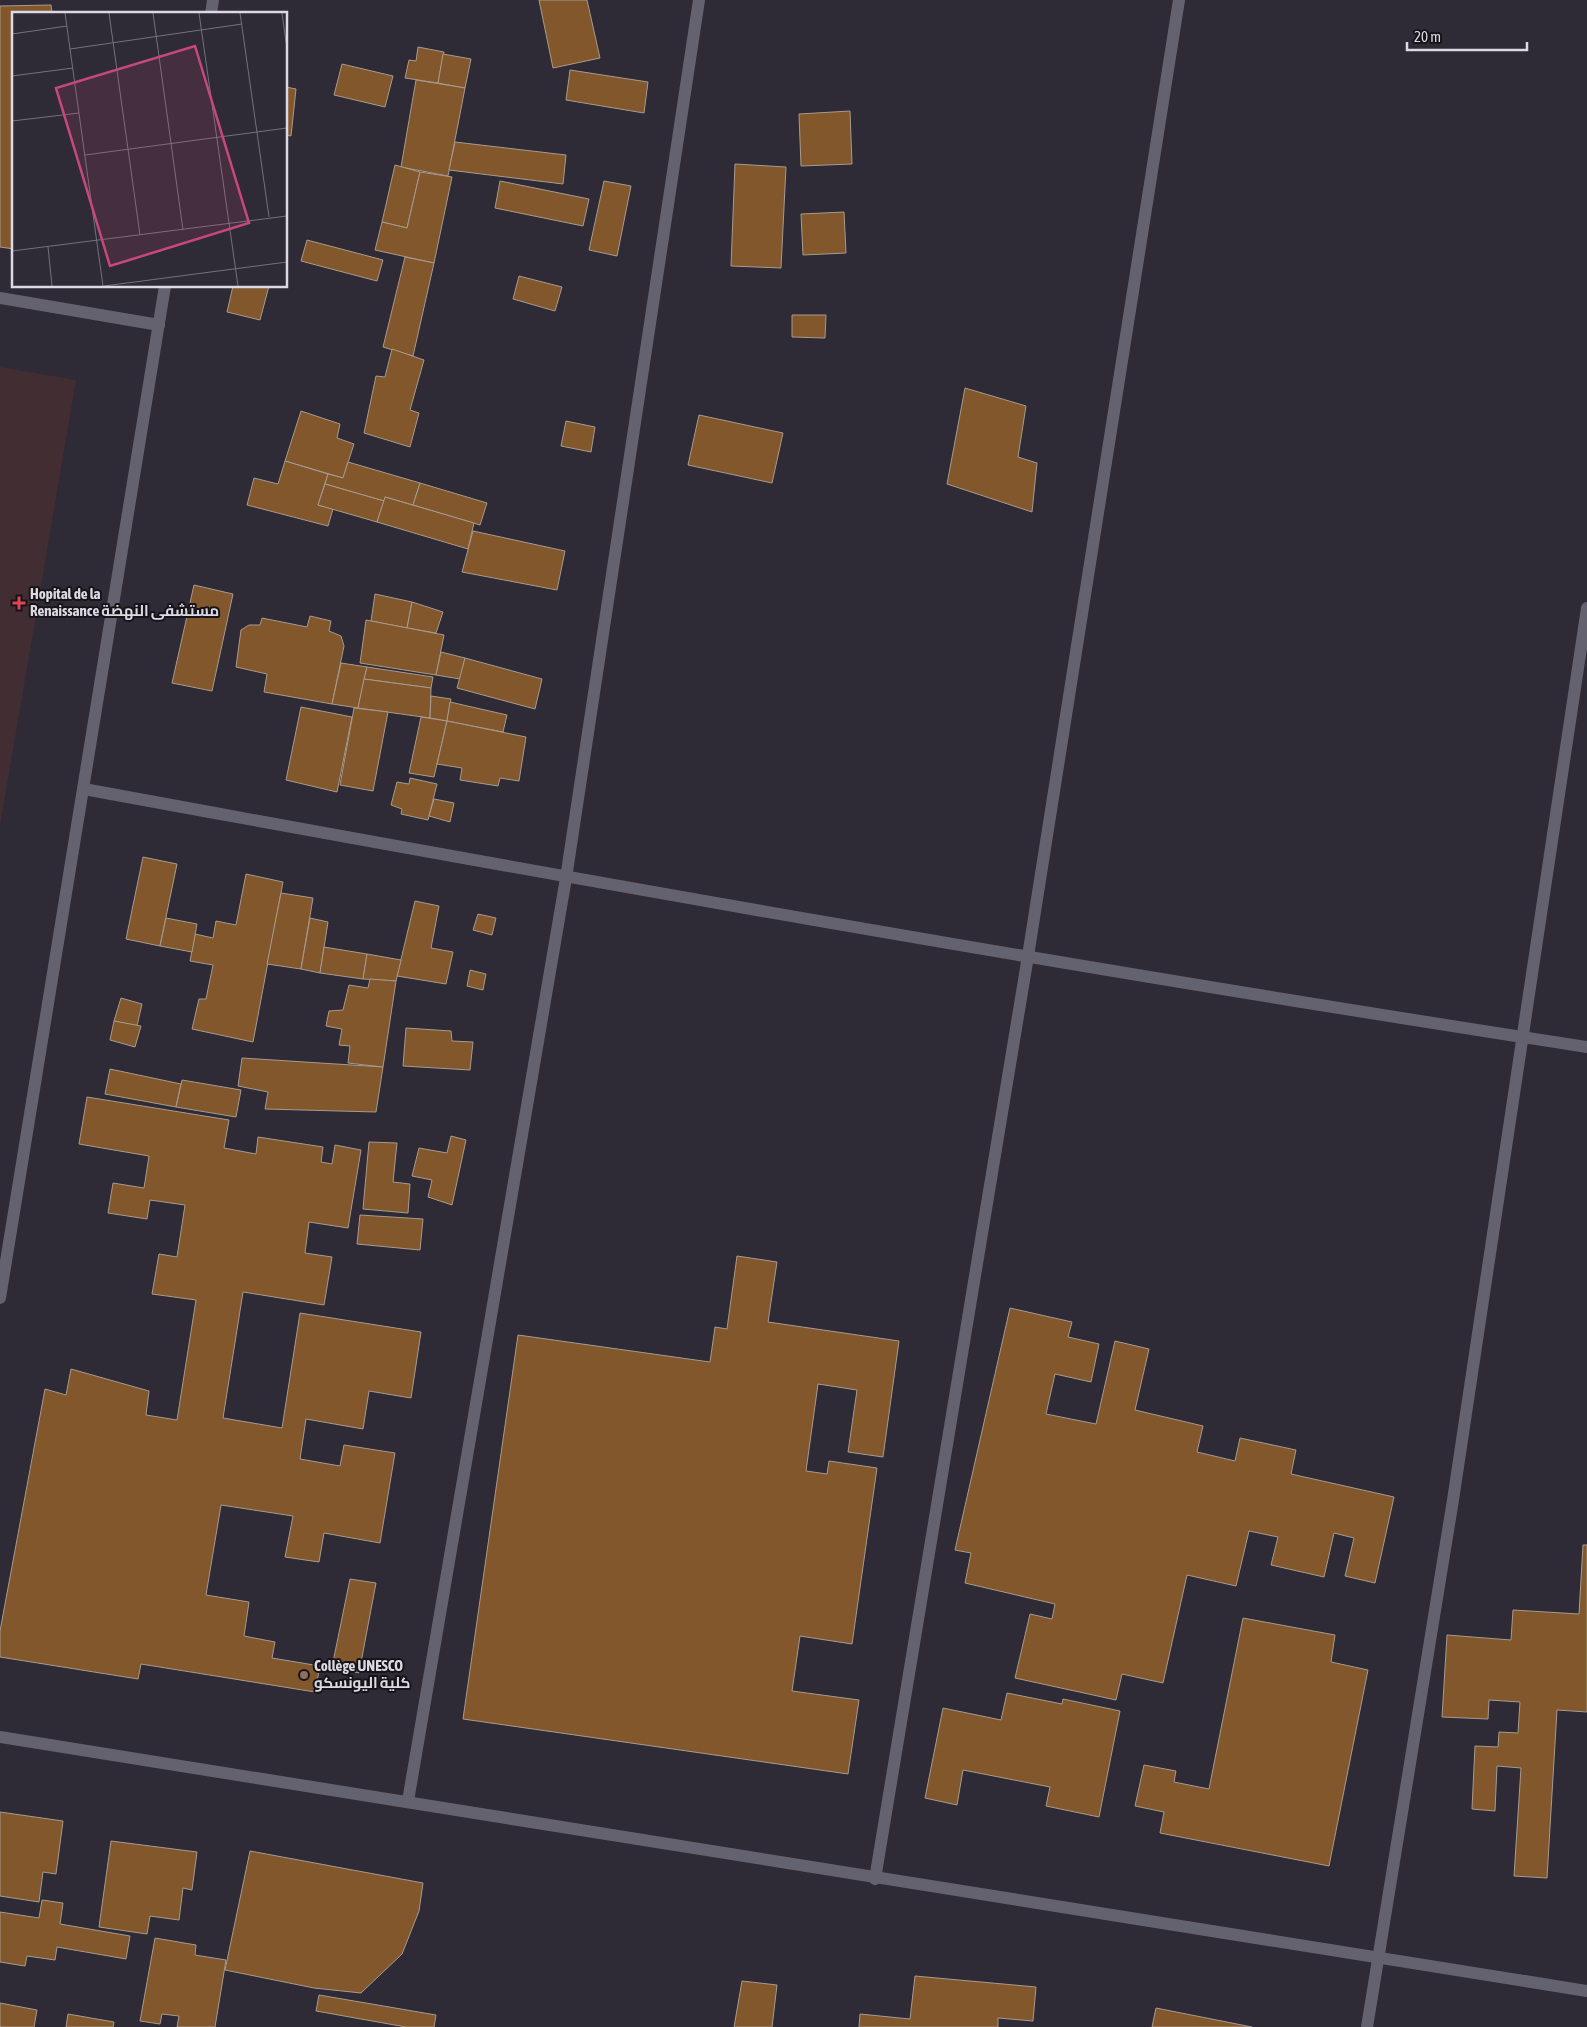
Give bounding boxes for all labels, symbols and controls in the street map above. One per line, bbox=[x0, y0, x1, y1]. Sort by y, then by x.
inset map bbox=[12, 12, 288, 288]
scale bar bbox=[1407, 20, 1527, 52]
text: 20 m bbox=[1414, 28, 1441, 45]
place label: Hopital de la Renaissance مستشفى النهضة bbox=[30, 585, 219, 620]
marker: Hopital de la Renaissance مستشفى النهضة bbox=[12, 596, 26, 610]
place label: Collège UNESCO كلية اليونسكو bbox=[314, 1657, 410, 1692]
marker: Collège UNESCO كلية اليونسكو bbox=[298, 1669, 310, 1681]

